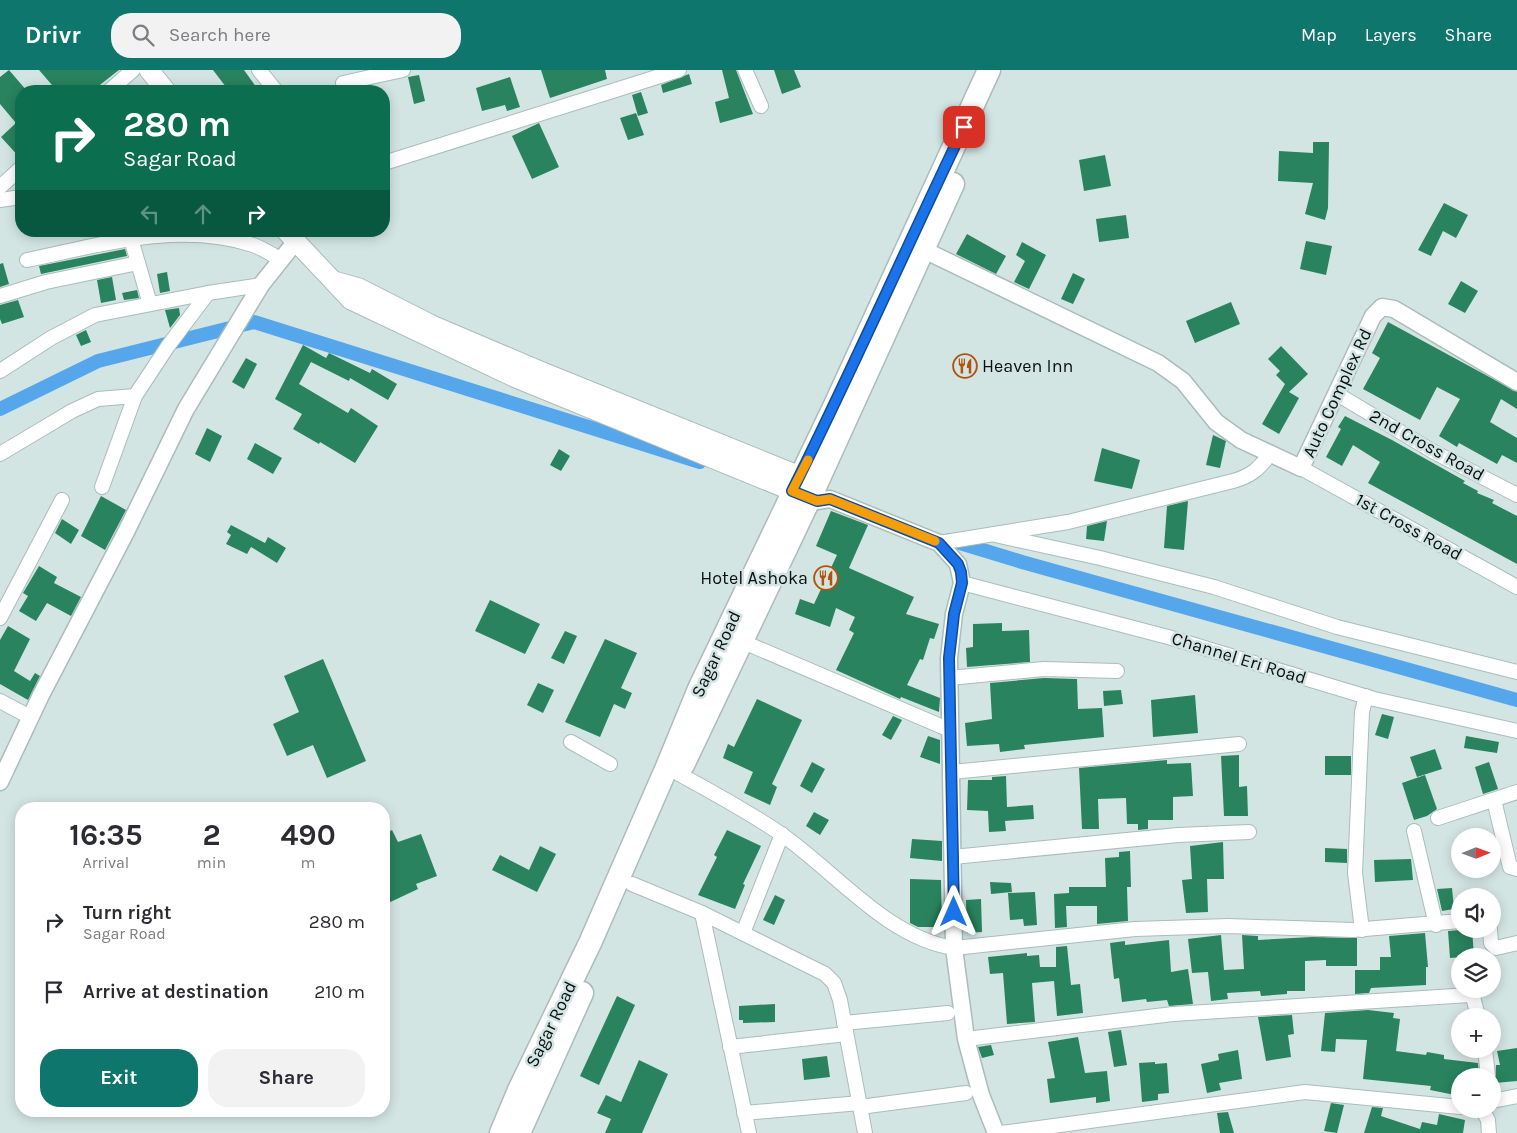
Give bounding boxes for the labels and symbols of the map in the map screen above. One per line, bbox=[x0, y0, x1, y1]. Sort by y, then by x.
pin bbox=[943, 106, 985, 148]
street label: Auto Complex Rd bbox=[1297, 325, 1377, 461]
restaurant icon: Heaven Inn bbox=[952, 353, 978, 379]
place label: Heaven Inn bbox=[982, 355, 1073, 377]
street label: 2nd Cross Road bbox=[1366, 404, 1488, 486]
street label: 1st Cross Road bbox=[1352, 489, 1466, 565]
restaurant icon: Hotel Ashoka bbox=[813, 565, 839, 591]
place label: Hotel Ashoka bbox=[700, 567, 808, 589]
street label: Sagar Road bbox=[686, 607, 746, 701]
street label: Channel Eri Road bbox=[1169, 627, 1309, 689]
north arrow bbox=[1451, 828, 1501, 878]
position arrow bbox=[927, 885, 979, 937]
street label: Sagar Road bbox=[521, 977, 581, 1071]

